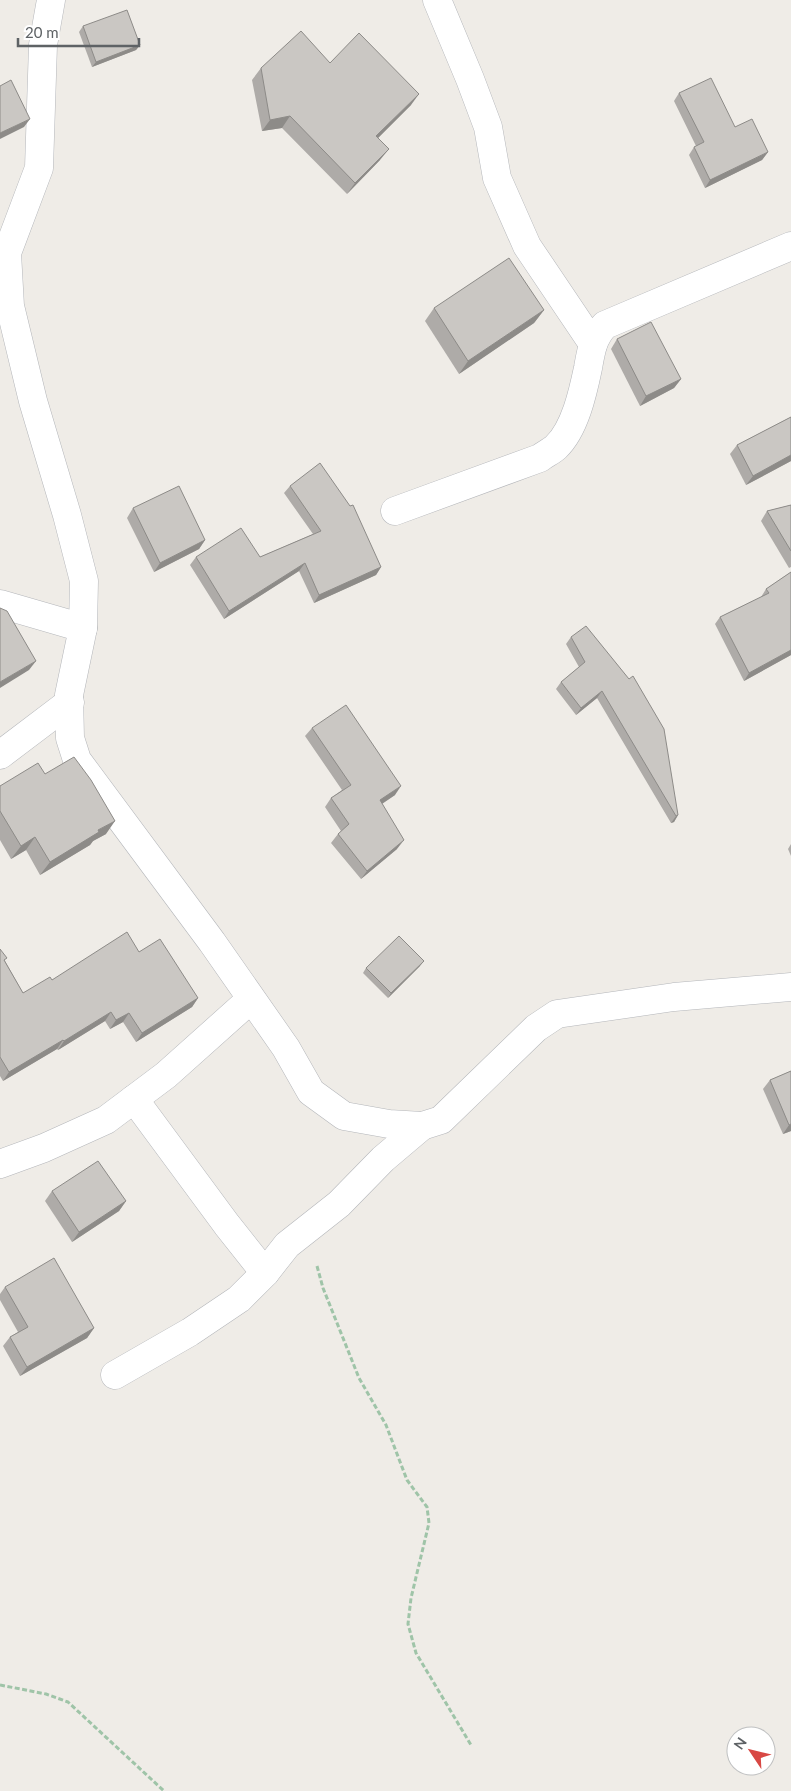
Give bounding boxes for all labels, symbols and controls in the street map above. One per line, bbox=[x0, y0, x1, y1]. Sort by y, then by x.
scale bar bbox=[18, 15, 139, 47]
text: 20 m bbox=[25, 23, 59, 41]
north arrow bbox=[726, 1726, 776, 1776]
text: N bbox=[730, 1734, 750, 1753]

